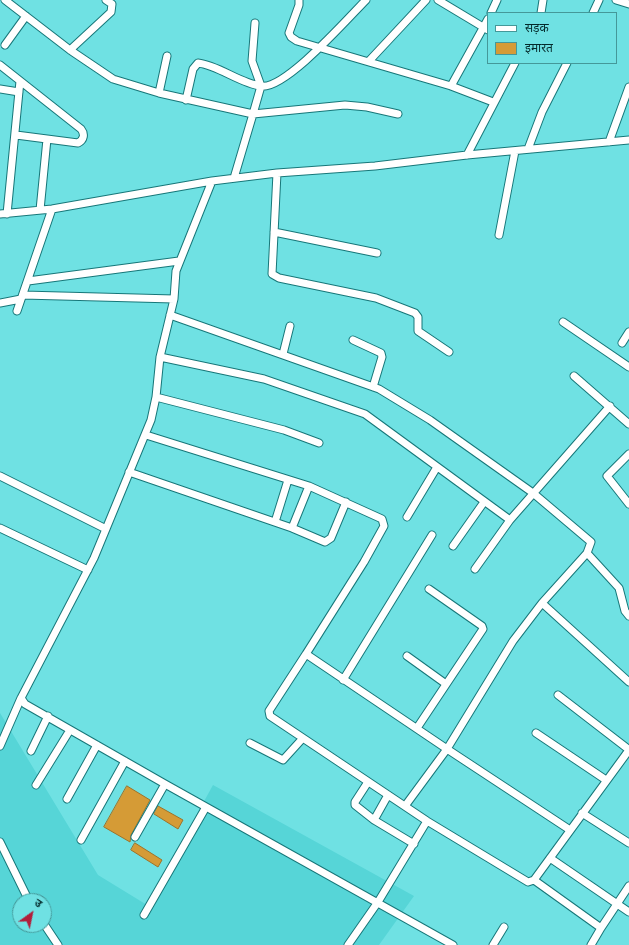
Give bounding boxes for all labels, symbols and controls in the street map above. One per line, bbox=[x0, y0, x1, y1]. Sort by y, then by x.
legend bbox=[487, 12, 617, 64]
text: सड़क bbox=[525, 20, 549, 36]
text: इमारत bbox=[525, 40, 553, 56]
north arrow bbox=[12, 893, 52, 933]
text: उ bbox=[31, 895, 45, 911]

